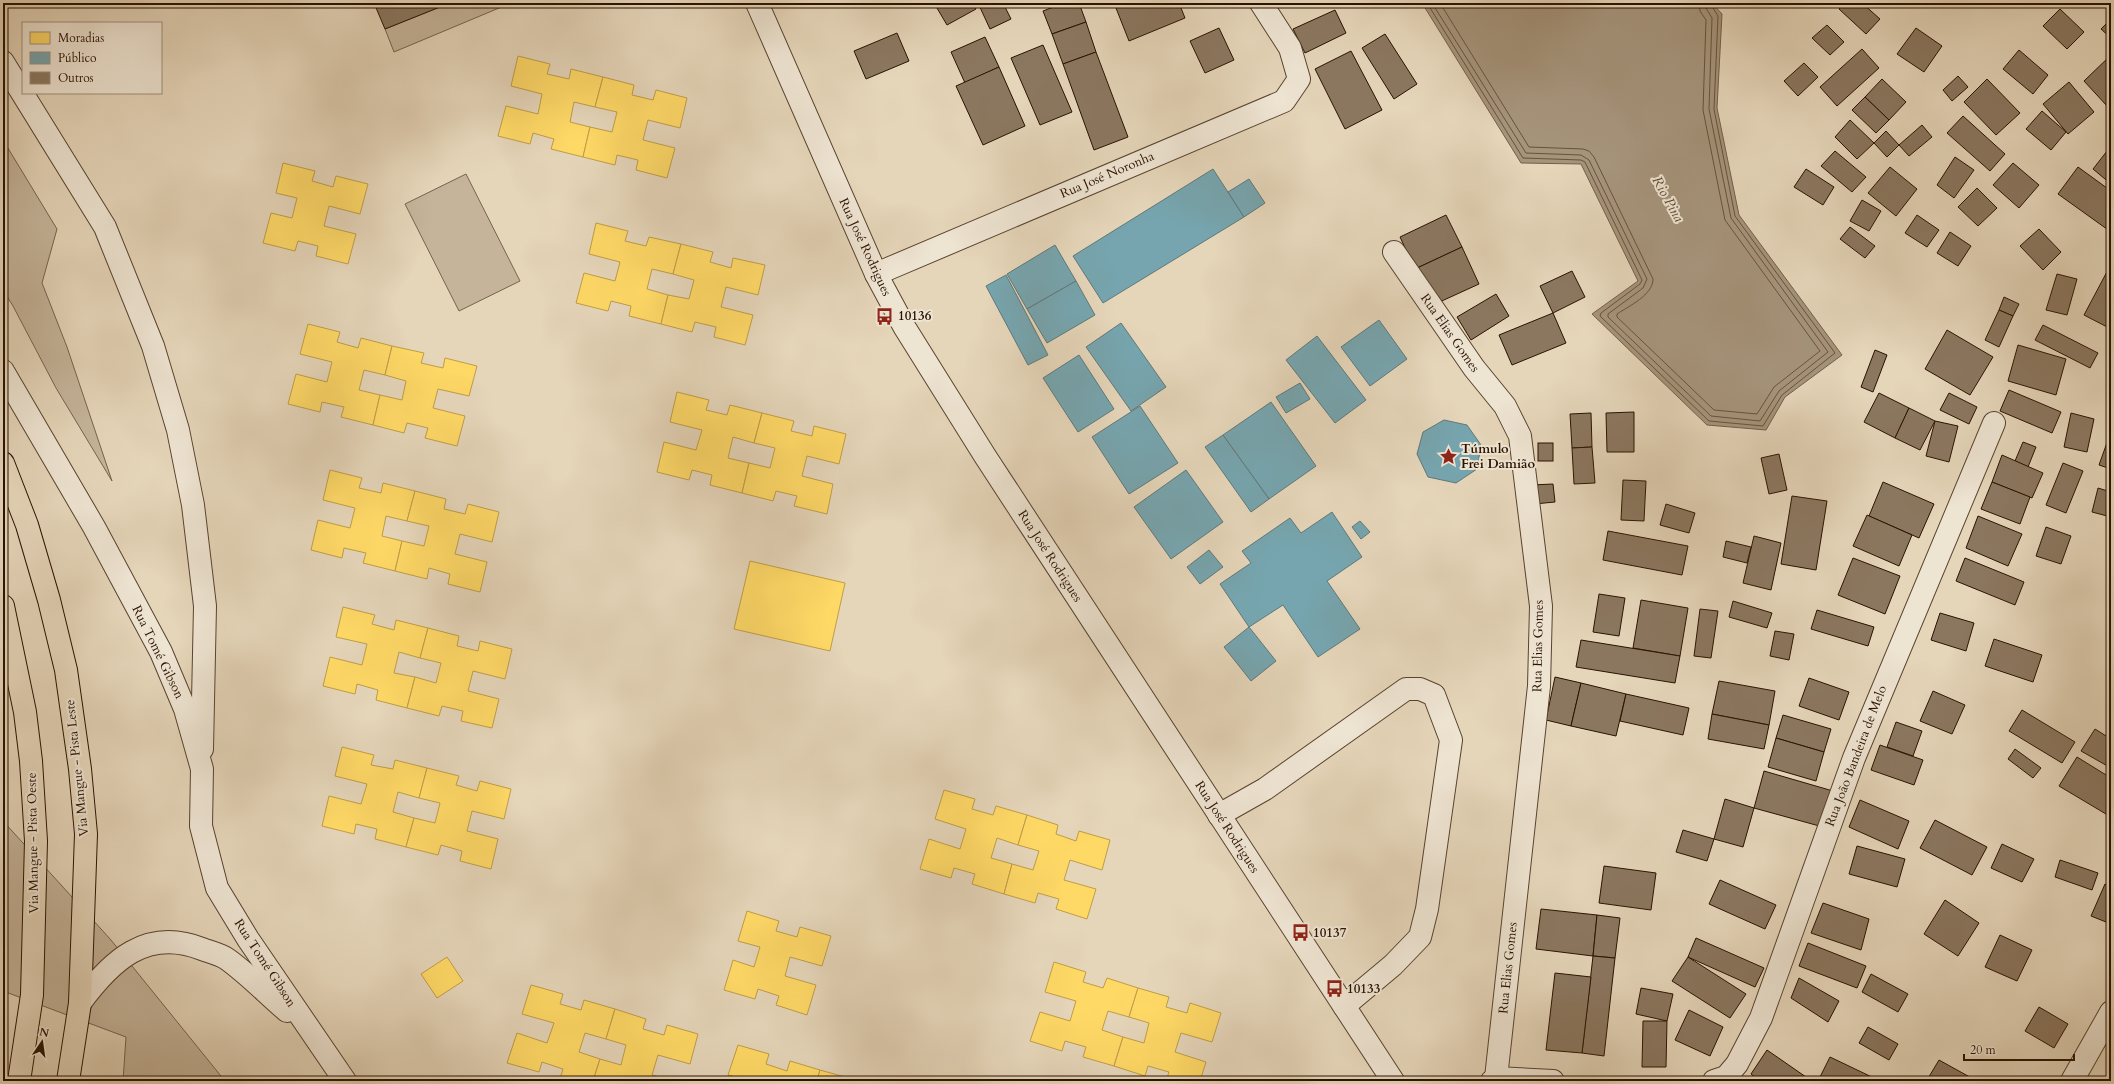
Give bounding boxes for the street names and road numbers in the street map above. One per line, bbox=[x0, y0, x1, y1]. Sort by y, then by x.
street label: Rua José Noronha bbox=[1057, 147, 1157, 203]
street label: Rua José Rodrigues bbox=[834, 195, 896, 299]
street label: Rua Elias Gomes bbox=[1416, 290, 1484, 376]
street label: Rua José Rodrigues bbox=[1013, 506, 1087, 606]
street label: Rua Elias Gomes bbox=[1528, 600, 1548, 692]
street label: Rua Tomé Gibson bbox=[128, 602, 189, 702]
street label: Rua João Bandeira de Melo bbox=[1821, 683, 1891, 829]
street label: Via Mangue - Pista Leste bbox=[61, 698, 93, 837]
street label: Via Mangue - Pista Oeste bbox=[23, 772, 43, 914]
street label: Rua José Rodrigues bbox=[1190, 777, 1264, 877]
street label: Rua Tomé Gibson bbox=[230, 915, 301, 1011]
street label: Rua Elias Gomes bbox=[1494, 921, 1522, 1015]

